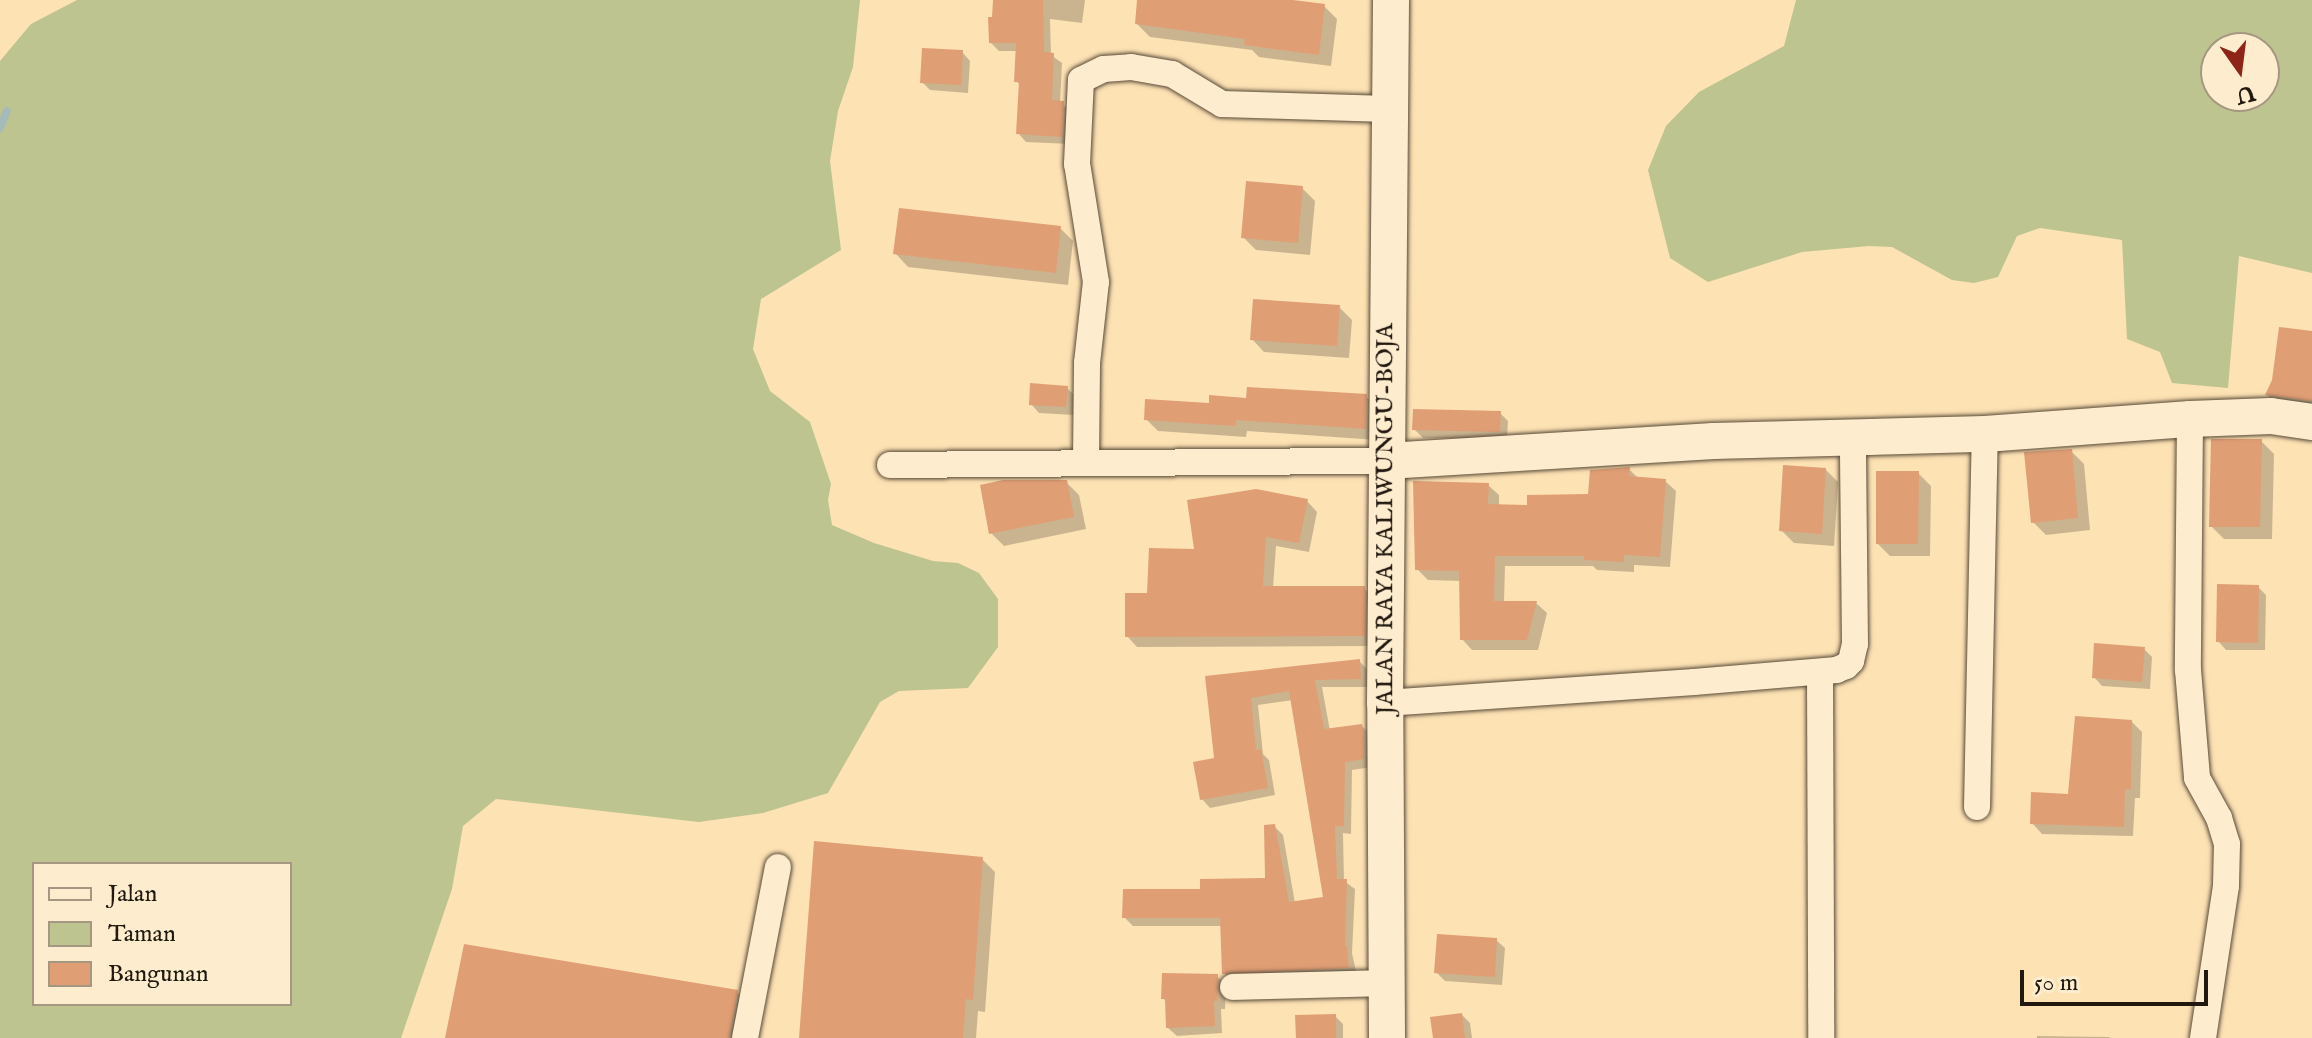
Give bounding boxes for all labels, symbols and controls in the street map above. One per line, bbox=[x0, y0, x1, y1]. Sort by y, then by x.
north arrow bbox=[2200, 32, 2280, 112]
text: U bbox=[2233, 78, 2258, 109]
street label: JALAN RAYA KALIWUNGU-BOJA bbox=[1372, 323, 1400, 715]
legend bbox=[32, 862, 292, 1006]
text: Jalan bbox=[108, 879, 157, 910]
text: Taman bbox=[108, 919, 176, 950]
scale bar bbox=[2024, 954, 2212, 1004]
text: Bangunan bbox=[108, 959, 208, 990]
text: 50 m bbox=[2034, 968, 2078, 999]

